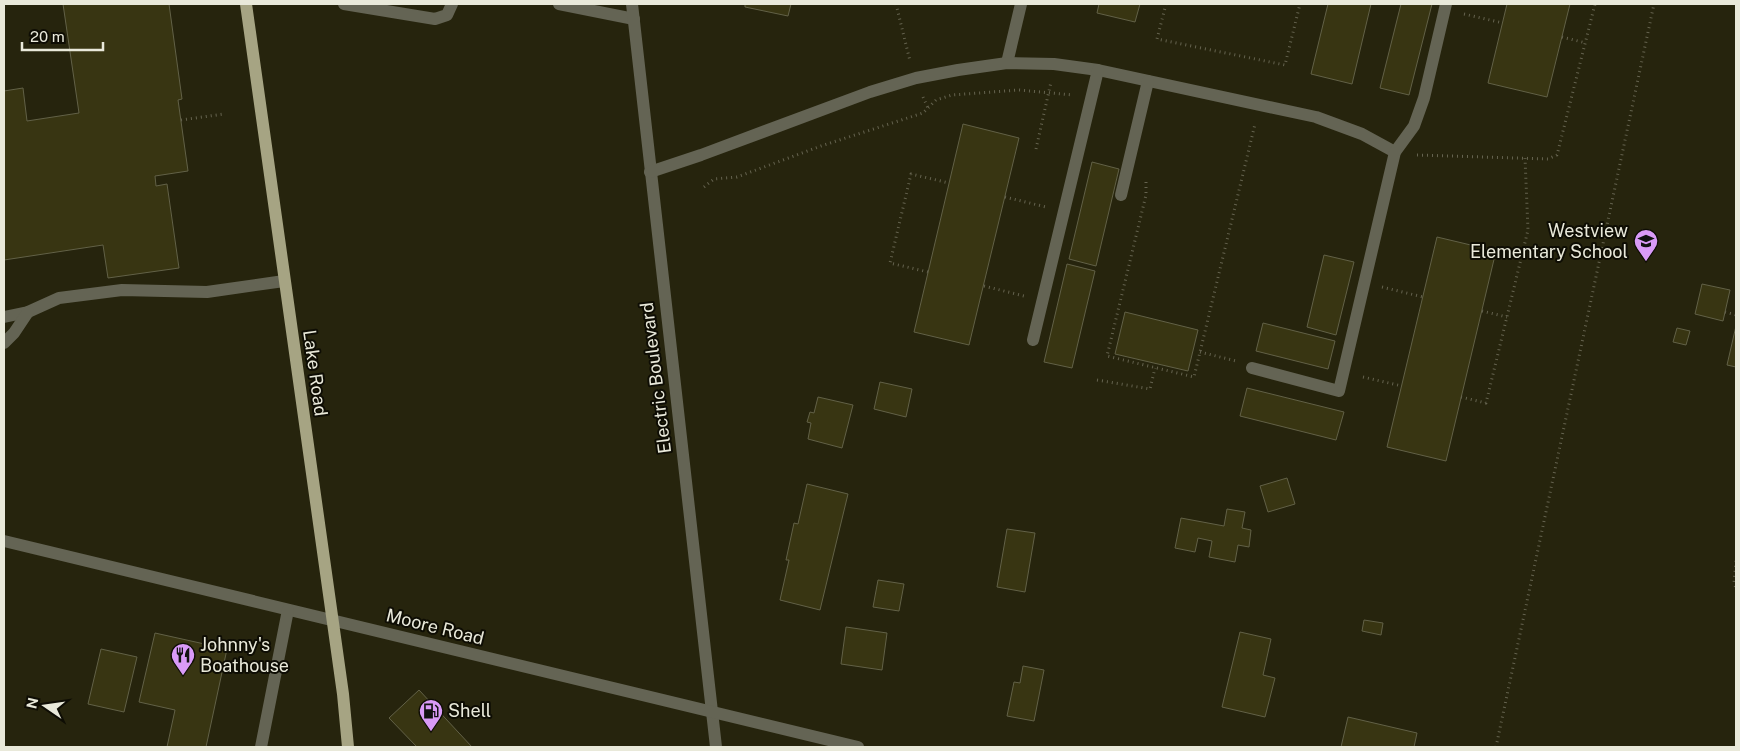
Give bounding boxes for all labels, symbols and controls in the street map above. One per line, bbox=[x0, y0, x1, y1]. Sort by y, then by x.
scale bar bbox=[22, 20, 104, 52]
text: 20 m bbox=[30, 28, 65, 45]
place label: Westview Elementary School bbox=[1470, 220, 1628, 262]
school or university icon: Westview Elementary School bbox=[1633, 228, 1659, 262]
street label: Electric Boulevard bbox=[636, 301, 675, 455]
street label: Lake Road bbox=[299, 328, 332, 417]
street label: Moore Road bbox=[384, 604, 486, 649]
place label: Johnny's Boathouse bbox=[200, 634, 289, 676]
restaurant icon: Johnny's Boathouse bbox=[170, 642, 196, 676]
north arrow bbox=[20, 681, 70, 731]
text: N bbox=[23, 696, 41, 710]
fuel station icon: Shell bbox=[418, 698, 444, 732]
place label: Shell bbox=[448, 700, 491, 721]

